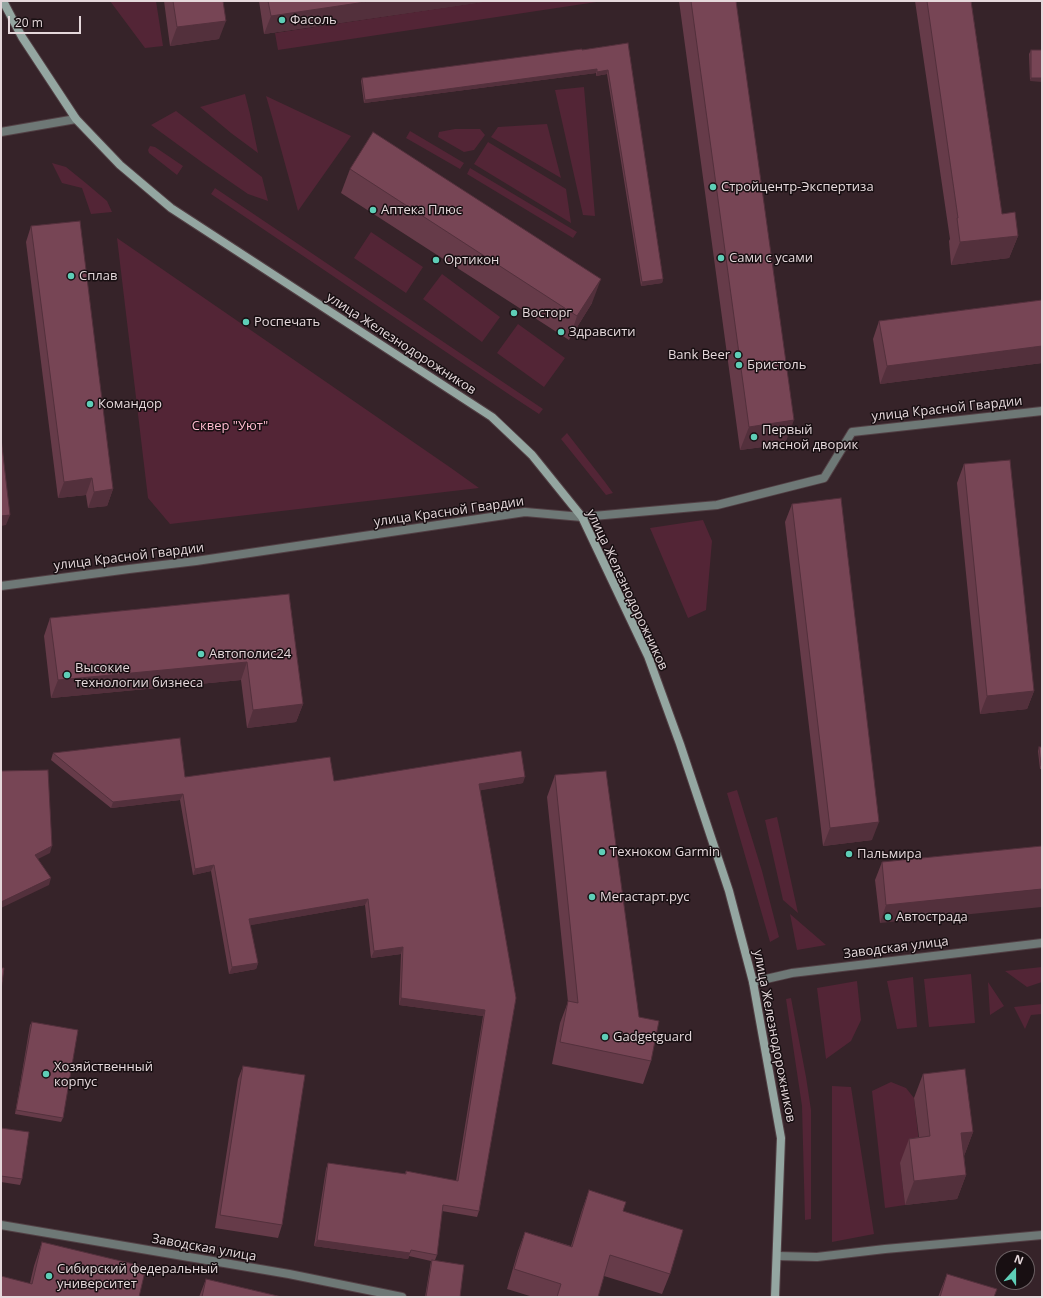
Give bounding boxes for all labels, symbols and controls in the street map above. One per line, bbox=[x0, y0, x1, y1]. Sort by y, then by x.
scale bar bbox=[10, 8, 83, 34]
place label: Фасоль bbox=[290, 12, 337, 28]
text: 20 m bbox=[15, 14, 43, 31]
marker: Фасоль bbox=[277, 15, 287, 25]
place label: Стройцентр-Экспертиза bbox=[721, 179, 874, 195]
marker: Стройцентр-Экспертиза bbox=[708, 182, 718, 192]
place label: Аптека Плюс bbox=[381, 202, 462, 218]
marker: Аптека Плюс bbox=[368, 205, 378, 215]
place label: Сами с усами bbox=[729, 250, 813, 266]
place label: Ортикон bbox=[444, 252, 499, 268]
marker: Сами с усами bbox=[716, 253, 726, 263]
marker: Ортикон bbox=[431, 255, 441, 265]
place label: Сплав bbox=[79, 268, 117, 284]
marker: Сплав bbox=[66, 271, 76, 281]
street label: улица Железнодорожников bbox=[323, 290, 479, 398]
place label: Восторг bbox=[522, 305, 572, 321]
marker: Восторг bbox=[509, 308, 519, 318]
place label: Роспечать bbox=[254, 314, 320, 330]
marker: Роспечать bbox=[241, 317, 251, 327]
place label: Здравсити bbox=[569, 324, 636, 340]
marker: Здравсити bbox=[556, 327, 566, 337]
place label: Bank Beer bbox=[668, 347, 730, 363]
marker: Bank Beer bbox=[733, 350, 743, 360]
place label: Бристоль bbox=[747, 357, 806, 373]
marker: Бристоль bbox=[734, 360, 744, 370]
street label: улица Красной Гвардии bbox=[871, 393, 1023, 425]
place label: Командор bbox=[98, 396, 162, 412]
marker: Командор bbox=[85, 399, 95, 409]
park label: Сквер "Уют" bbox=[192, 418, 268, 434]
place label: Первый мясной дворик bbox=[762, 422, 858, 453]
marker: Первый мясной дворик bbox=[749, 432, 759, 442]
street label: улица Красной Гвардии bbox=[373, 494, 525, 530]
street label: улица Железнодорожников bbox=[583, 507, 671, 673]
street label: улица Красной Гвардии bbox=[53, 540, 205, 574]
place label: Автополис24 bbox=[209, 646, 291, 662]
marker: Автополис24 bbox=[196, 649, 206, 659]
place label: Высокие технологии бизнеса bbox=[75, 660, 203, 691]
marker: Высокие технологии бизнеса bbox=[62, 670, 72, 680]
place label: Техноком Garmin bbox=[610, 844, 720, 860]
place label: Пальмира bbox=[857, 846, 922, 862]
marker: Техноком Garmin bbox=[597, 847, 607, 857]
marker: Пальмира bbox=[844, 849, 854, 859]
place label: Мегастарт.рус bbox=[600, 889, 690, 905]
marker: Мегастарт.рус bbox=[587, 892, 597, 902]
place label: Автострада bbox=[896, 909, 968, 925]
marker: Автострада bbox=[883, 912, 893, 922]
street label: Заводская улица bbox=[843, 934, 949, 962]
street label: улица Железнодорожников bbox=[750, 948, 798, 1124]
place label: Gadgetguard bbox=[613, 1029, 692, 1045]
marker: Gadgetguard bbox=[600, 1032, 610, 1042]
place label: Хозяйственный корпус bbox=[54, 1059, 153, 1090]
marker: Хозяйственный корпус bbox=[41, 1069, 51, 1079]
street label: Заводская улица bbox=[151, 1231, 257, 1265]
north arrow bbox=[995, 1250, 1035, 1290]
text: N bbox=[1012, 1251, 1026, 1268]
place label: Сибирский федеральный университет bbox=[57, 1261, 218, 1292]
marker: Сибирский федеральный университет bbox=[44, 1271, 54, 1281]

